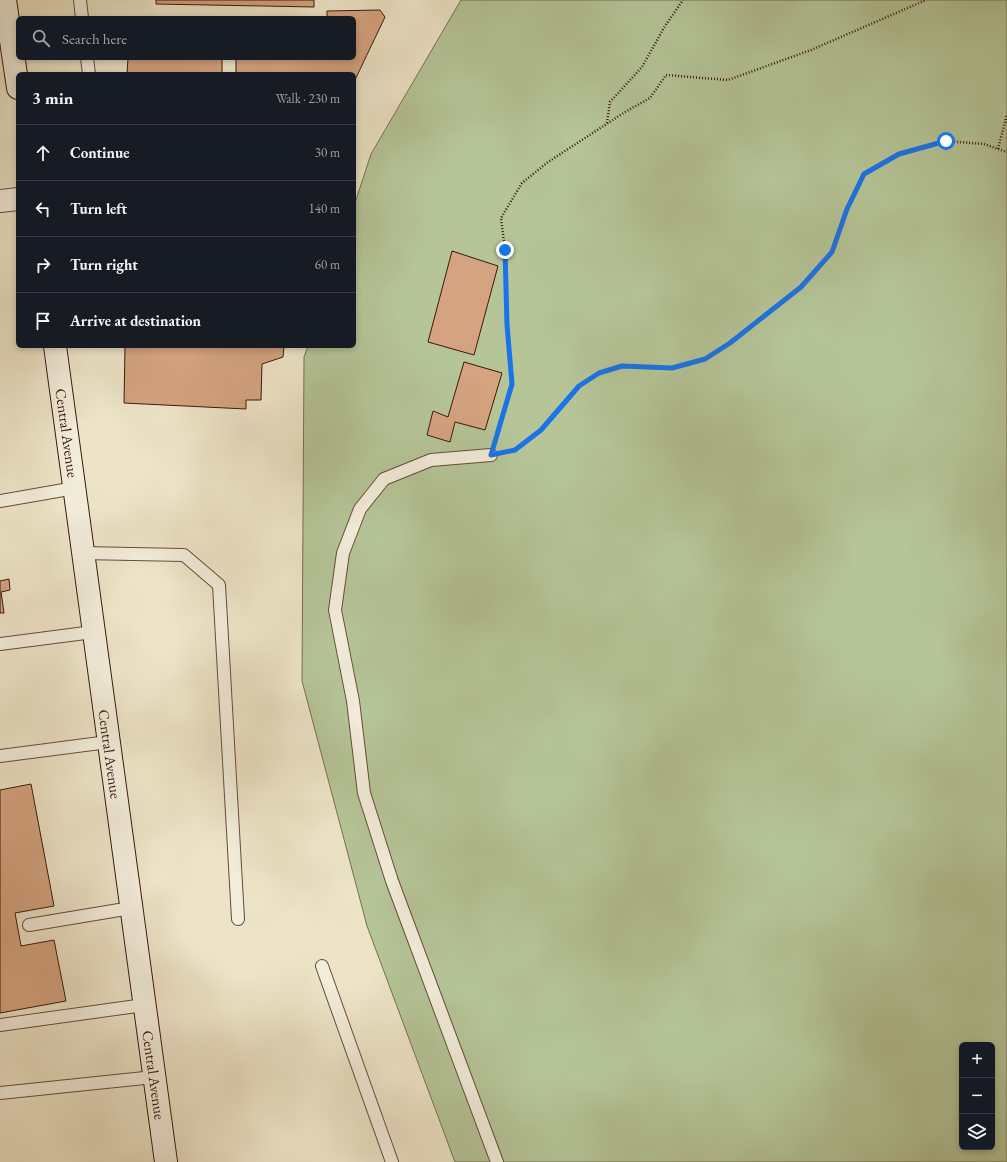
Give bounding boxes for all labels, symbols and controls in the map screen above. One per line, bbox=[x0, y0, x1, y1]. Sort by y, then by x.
search box bbox=[16, 16, 356, 60]
icon: search bbox=[30, 27, 52, 49]
text: Search here bbox=[62, 29, 127, 48]
text: 3 min bbox=[32, 87, 73, 109]
text: Walk · 230 m bbox=[276, 90, 340, 107]
route start bbox=[937, 132, 955, 150]
icon: ahead bbox=[32, 142, 54, 164]
text: Continue bbox=[70, 143, 130, 162]
text: 30 m bbox=[315, 144, 340, 161]
icon: left bbox=[32, 198, 54, 220]
text: Turn left bbox=[70, 199, 127, 218]
text: 140 m bbox=[309, 200, 340, 217]
route end bbox=[496, 241, 514, 259]
icon: right bbox=[32, 254, 54, 276]
text: Turn right bbox=[70, 255, 138, 274]
text: 60 m bbox=[315, 256, 340, 273]
icon: arrive bbox=[32, 310, 54, 332]
text: Arrive at destination bbox=[70, 311, 201, 330]
street label: Central Avenue bbox=[51, 387, 83, 479]
street label: Central Avenue bbox=[94, 708, 126, 800]
street label: Central Avenue bbox=[138, 1029, 170, 1121]
map controls bbox=[959, 1042, 995, 1150]
button: + bbox=[959, 1042, 995, 1078]
button: − bbox=[959, 1078, 995, 1114]
button: layers bbox=[959, 1114, 995, 1150]

